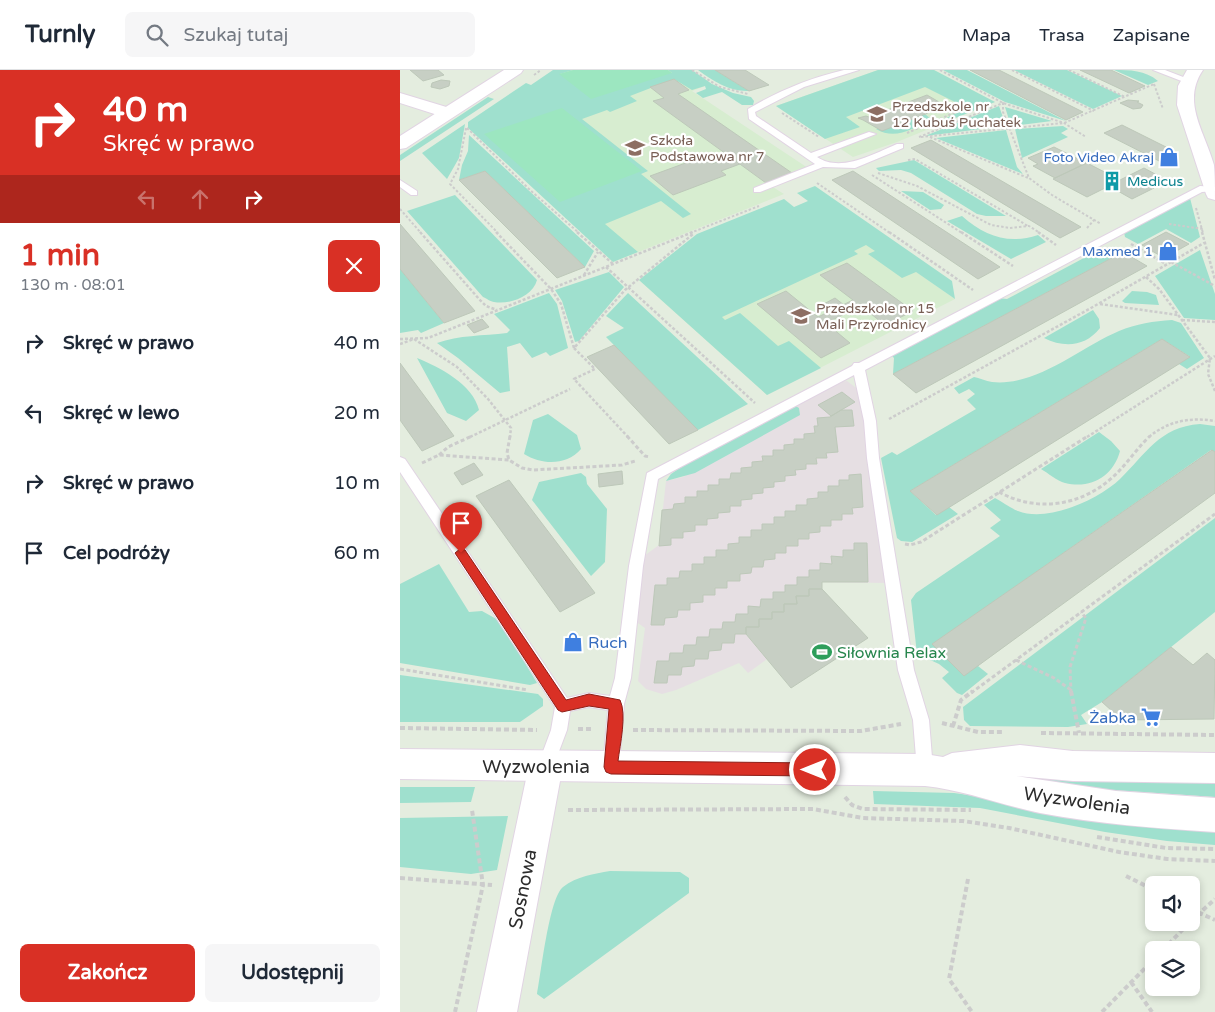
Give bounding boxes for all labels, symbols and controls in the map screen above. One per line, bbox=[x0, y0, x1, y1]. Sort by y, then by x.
search box bbox=[125, 12, 475, 57]
text: Turnly bbox=[25, 20, 95, 49]
icon: search bbox=[143, 21, 171, 49]
text: Szukaj tutaj bbox=[183, 24, 288, 46]
text: Mapa bbox=[962, 24, 1011, 46]
text: Trasa bbox=[1039, 24, 1085, 46]
text: Zapisane bbox=[1113, 24, 1190, 46]
text: 40 m bbox=[103, 89, 188, 131]
icon: right bbox=[20, 90, 85, 155]
place label: Przedszkole nr 12 Kubuś Puchatek bbox=[892, 98, 1022, 131]
school or university icon: Przedszkole nr 12 Kubuś Puchatek bbox=[866, 103, 888, 125]
text: Skręć w prawo bbox=[103, 131, 255, 157]
place label: Szkoła Podstawowa nr 7 bbox=[650, 132, 765, 165]
school or university icon: Szkoła Podstawowa nr 7 bbox=[624, 137, 646, 159]
shop icon: Foto Video Akraj bbox=[1158, 146, 1180, 168]
place label: Foto Video Akraj bbox=[1043, 149, 1154, 166]
building icon: Medicus bbox=[1101, 170, 1123, 192]
place label: Medicus bbox=[1127, 173, 1184, 190]
icon: left bbox=[133, 185, 161, 213]
icon: ahead bbox=[186, 185, 214, 213]
icon: right bbox=[239, 185, 267, 213]
text: 1 min bbox=[20, 237, 100, 274]
button: close bbox=[328, 240, 380, 292]
shop icon: Maxmed 1 bbox=[1157, 240, 1179, 262]
place label: Maxmed 1 bbox=[1082, 243, 1153, 260]
text: 130 m · 08:01 bbox=[20, 275, 126, 295]
place label: Przedszkole nr 15 Mali Przyrodnicy bbox=[816, 300, 934, 333]
school or university icon: Przedszkole nr 15 Mali Przyrodnicy bbox=[790, 305, 812, 327]
icon: right bbox=[20, 329, 48, 357]
text: Skręć w prawo bbox=[63, 332, 194, 354]
text: 40 m bbox=[334, 332, 380, 354]
icon: left bbox=[20, 399, 48, 427]
text: Skręć w lewo bbox=[63, 402, 180, 424]
text: 20 m bbox=[334, 402, 380, 424]
icon: right bbox=[20, 469, 48, 497]
text: Skręć w prawo bbox=[63, 472, 194, 494]
text: 10 m bbox=[334, 472, 380, 494]
pin bbox=[440, 502, 482, 553]
icon: arrive bbox=[447, 509, 475, 537]
icon: arrive bbox=[20, 539, 48, 567]
text: Cel podróży bbox=[63, 542, 170, 564]
text: 60 m bbox=[334, 542, 380, 564]
shop icon: Ruch bbox=[562, 631, 584, 653]
place label: Ruch bbox=[588, 633, 627, 653]
sports icon: Siłownia Relax bbox=[811, 641, 833, 663]
place label: Siłownia Relax bbox=[837, 643, 946, 663]
supermarket icon: Żabka bbox=[1140, 706, 1162, 728]
place label: Żabka bbox=[1089, 708, 1136, 728]
position arrow bbox=[788, 743, 840, 795]
street label: Wyzwolenia bbox=[482, 756, 590, 778]
street label: Wyzwolenia bbox=[1022, 783, 1132, 819]
street label: Sosnowa bbox=[504, 847, 542, 931]
map controls bbox=[1145, 876, 1200, 996]
button: sound bbox=[1145, 876, 1200, 931]
button: layers bbox=[1145, 941, 1200, 996]
button: Zakończ bbox=[20, 944, 195, 1002]
button: Udostępnij bbox=[205, 944, 380, 1002]

